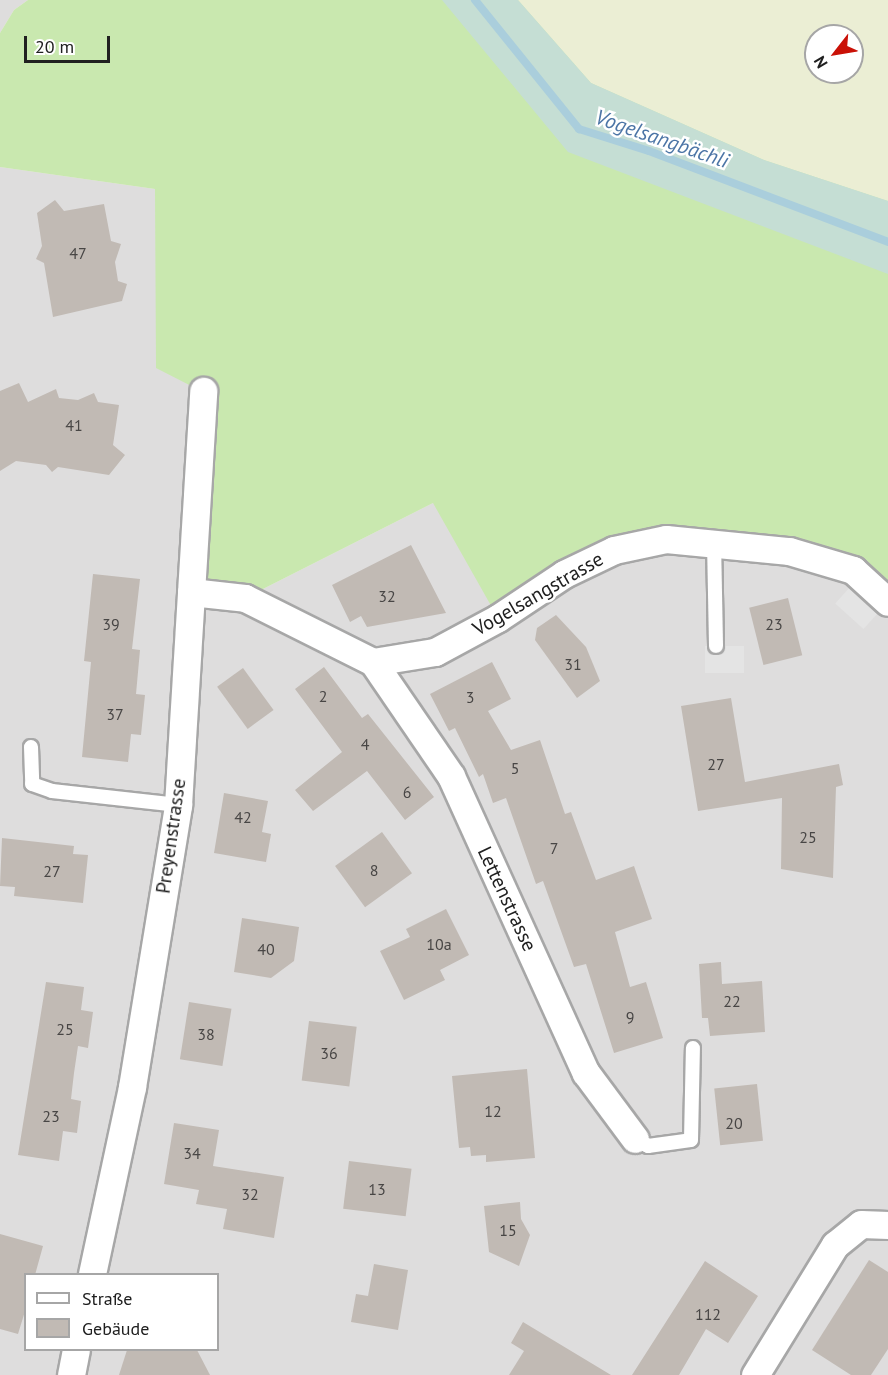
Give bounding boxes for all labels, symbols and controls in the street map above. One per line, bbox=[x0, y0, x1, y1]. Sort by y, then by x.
scale bar bbox=[27, 24, 112, 62]
north arrow bbox=[804, 24, 864, 84]
text: 20 m bbox=[35, 35, 74, 58]
text: N bbox=[809, 53, 832, 72]
water label: Vogelsangbächli bbox=[592, 104, 732, 174]
house number: 47 bbox=[69, 243, 87, 263]
house number: 41 bbox=[65, 415, 83, 435]
street label: Vogelsangstrasse bbox=[469, 547, 607, 641]
house number: 32 bbox=[378, 586, 396, 606]
house number: 39 bbox=[102, 614, 120, 634]
house number: 23 bbox=[765, 614, 783, 634]
house number: 31 bbox=[564, 654, 582, 674]
house number: 2 bbox=[319, 686, 327, 706]
house number: 3 bbox=[466, 687, 474, 707]
house number: 37 bbox=[106, 704, 124, 724]
house number: 4 bbox=[361, 734, 369, 754]
house number: 27 bbox=[707, 754, 725, 774]
house number: 5 bbox=[511, 758, 519, 778]
street label: Preyenstrasse bbox=[151, 777, 191, 895]
house number: 6 bbox=[403, 782, 411, 802]
house number: 42 bbox=[234, 807, 252, 827]
house number: 25 bbox=[799, 827, 817, 847]
house number: 7 bbox=[550, 838, 558, 858]
street label: Lettenstrasse bbox=[472, 843, 542, 955]
house number: 8 bbox=[370, 860, 378, 880]
house number: 27 bbox=[43, 861, 61, 881]
house number: 10a bbox=[426, 934, 452, 954]
house number: 40 bbox=[257, 939, 275, 959]
house number: 22 bbox=[723, 991, 741, 1011]
house number: 9 bbox=[626, 1007, 634, 1027]
house number: 25 bbox=[56, 1019, 74, 1039]
house number: 38 bbox=[197, 1024, 215, 1044]
house number: 36 bbox=[320, 1043, 338, 1063]
house number: 12 bbox=[484, 1101, 502, 1121]
house number: 23 bbox=[42, 1106, 60, 1126]
house number: 20 bbox=[725, 1113, 743, 1133]
house number: 34 bbox=[183, 1143, 201, 1163]
house number: 13 bbox=[368, 1179, 386, 1199]
house number: 32 bbox=[241, 1184, 259, 1204]
house number: 15 bbox=[499, 1220, 517, 1240]
legend bbox=[24, 1273, 219, 1351]
text: Straße bbox=[82, 1287, 133, 1310]
house number: 112 bbox=[695, 1304, 721, 1324]
text: Gebäude bbox=[82, 1317, 149, 1340]

